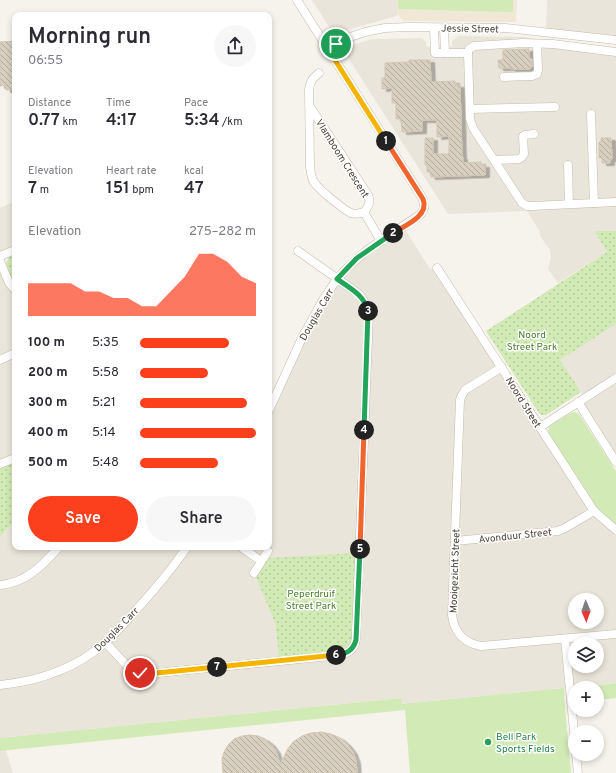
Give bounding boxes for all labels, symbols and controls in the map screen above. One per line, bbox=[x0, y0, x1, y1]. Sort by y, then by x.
street label: Jessie Street bbox=[441, 22, 499, 37]
text: Morning run bbox=[28, 24, 151, 51]
button: share bbox=[214, 25, 256, 67]
pin bbox=[319, 27, 353, 61]
icon: arrive bbox=[325, 33, 347, 55]
text: 06:55 bbox=[28, 53, 63, 69]
text: Distance bbox=[28, 96, 71, 110]
text: Time bbox=[106, 96, 131, 110]
text: Pace bbox=[184, 96, 208, 110]
text: 0.77 bbox=[28, 110, 60, 132]
text: 4:17 bbox=[106, 110, 136, 132]
text: 5:34 bbox=[184, 110, 219, 132]
text: km bbox=[60, 115, 78, 129]
text: /km bbox=[219, 115, 243, 129]
street label: Vlamboom Crescent bbox=[312, 117, 371, 201]
pin: 1 bbox=[376, 131, 396, 151]
text: 1 bbox=[384, 134, 388, 148]
text: Elevation bbox=[28, 164, 73, 178]
text: Heart rate bbox=[106, 164, 156, 178]
text: kcal bbox=[184, 164, 204, 178]
text: 7 bbox=[28, 178, 37, 200]
text: 151 bbox=[106, 178, 130, 200]
text: 47 bbox=[184, 178, 204, 200]
text: m bbox=[37, 183, 49, 197]
text: bpm bbox=[130, 183, 154, 197]
pin: 2 bbox=[383, 223, 403, 243]
text: Elevation bbox=[28, 224, 81, 240]
text: 275–282 m bbox=[189, 224, 256, 240]
text: 2 bbox=[390, 226, 396, 240]
street label: Douglas Carr bbox=[297, 286, 337, 343]
pin: 3 bbox=[358, 301, 378, 321]
text: 3 bbox=[365, 304, 371, 318]
park label: Noord Street Park bbox=[507, 329, 557, 354]
text: 100 m bbox=[28, 335, 65, 351]
text: 5:35 bbox=[92, 335, 119, 351]
text: 200 m bbox=[28, 365, 68, 381]
text: 5:58 bbox=[92, 365, 119, 381]
street label: Noord Street bbox=[502, 375, 544, 431]
text: 300 m bbox=[28, 395, 67, 411]
text: 5:21 bbox=[92, 395, 116, 411]
pin: 4 bbox=[354, 420, 374, 440]
text: 4 bbox=[360, 423, 368, 437]
text: 400 m bbox=[28, 425, 68, 441]
text: 5:14 bbox=[92, 425, 116, 441]
text: 500 m bbox=[28, 455, 68, 471]
text: 5:48 bbox=[92, 455, 119, 471]
button: Save bbox=[28, 496, 138, 542]
button: Share bbox=[146, 496, 256, 542]
street label: Avonduur Street bbox=[478, 526, 553, 547]
street label: Mooigezicht Street bbox=[448, 528, 463, 614]
pin: 5 bbox=[350, 539, 370, 559]
text: 5 bbox=[357, 542, 363, 556]
park label: Peperdruif Street Park bbox=[286, 588, 336, 613]
north arrow bbox=[568, 593, 604, 629]
map controls bbox=[568, 593, 604, 761]
street label: Douglas Carr bbox=[92, 605, 142, 655]
button: layers bbox=[568, 637, 604, 673]
pin: 6 bbox=[326, 645, 346, 665]
text: 6 bbox=[333, 648, 339, 662]
pin bbox=[123, 656, 157, 690]
pin: 7 bbox=[207, 657, 227, 677]
text: 7 bbox=[214, 660, 220, 674]
icon: check bbox=[129, 662, 151, 684]
button: + bbox=[568, 681, 604, 717]
button: − bbox=[568, 725, 604, 761]
place label: Bell Park Sports Fields bbox=[496, 731, 555, 756]
marker: Bell Park Sports Fields bbox=[483, 737, 493, 747]

